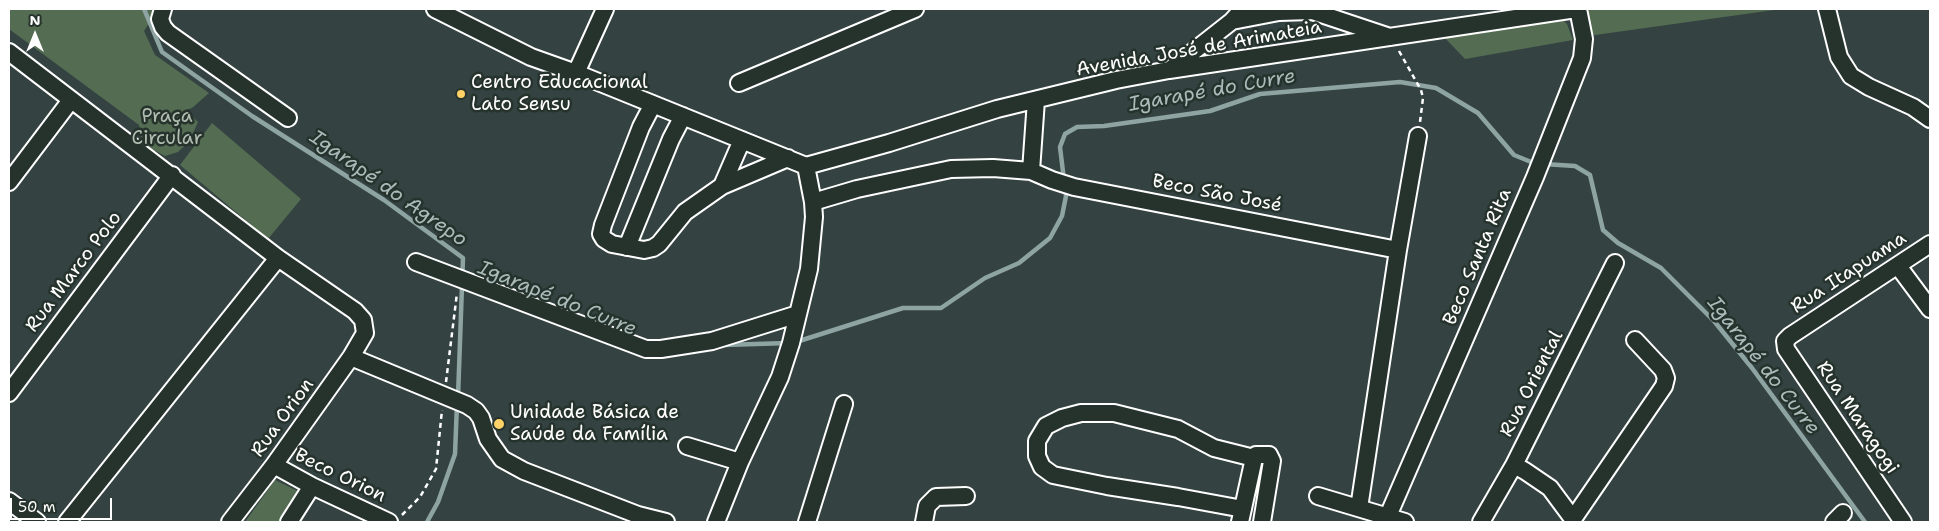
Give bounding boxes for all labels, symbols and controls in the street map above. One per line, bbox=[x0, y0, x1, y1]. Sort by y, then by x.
north arrow bbox=[10, 10, 60, 60]
text: N bbox=[29, 11, 41, 29]
street label: Avenida José de Arimateia bbox=[1074, 16, 1324, 82]
water label: Igarapé do Curre bbox=[1127, 65, 1297, 117]
place label: Centro Educacional Lato Sensu bbox=[471, 72, 648, 116]
marker: Centro Educacional Lato Sensu bbox=[455, 88, 467, 100]
park label: Praça Circular bbox=[132, 106, 202, 150]
water label: Igarapé do Agrepo bbox=[305, 126, 471, 252]
street label: Beco São José bbox=[1150, 170, 1284, 218]
street label: Beco Santa Rita bbox=[1439, 185, 1517, 329]
street label: Rua Marco Polo bbox=[21, 207, 127, 337]
street label: Rua Itapuama bbox=[1787, 227, 1911, 319]
water label: Igarapé do Curre bbox=[474, 256, 640, 342]
water label: Igarapé do Curre bbox=[1702, 292, 1824, 440]
street label: Rua Oriental bbox=[1495, 327, 1569, 441]
street label: Rua Maragogi bbox=[1811, 357, 1903, 479]
street label: Rua Orion bbox=[247, 374, 319, 462]
place label: Unidade Básica de Saúde da Família bbox=[510, 402, 679, 446]
marker: Unidade Básica de Saúde da Família bbox=[492, 417, 506, 431]
street label: Beco Orion bbox=[291, 444, 389, 508]
scale bar bbox=[12, 488, 115, 520]
text: 50 m bbox=[18, 497, 56, 517]

